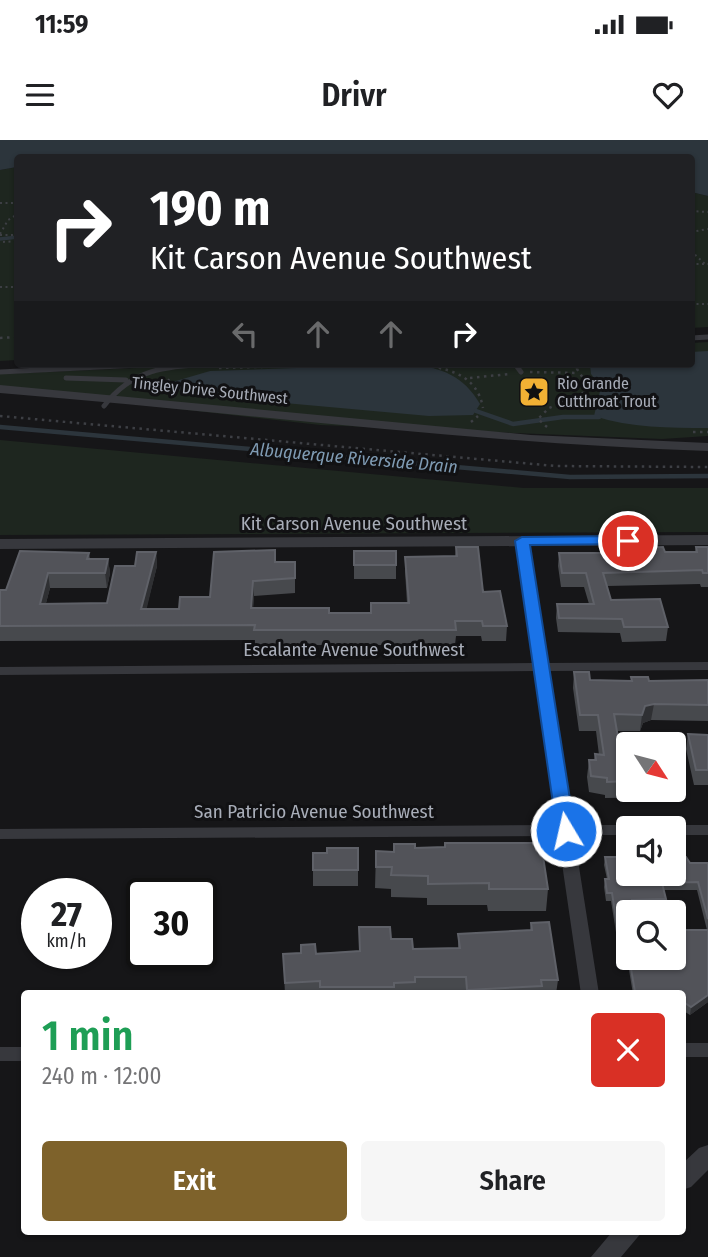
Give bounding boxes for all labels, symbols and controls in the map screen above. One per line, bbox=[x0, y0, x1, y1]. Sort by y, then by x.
text: 11:59 bbox=[35, 9, 89, 40]
icon: menu bbox=[21, 76, 59, 114]
text: Drivr bbox=[321, 76, 387, 114]
icon: heart bbox=[649, 76, 687, 114]
text: 190 m bbox=[150, 179, 270, 238]
icon: right bbox=[35, 182, 126, 273]
text: Kit Carson Avenue Southwest bbox=[150, 239, 532, 277]
icon: left bbox=[226, 315, 264, 353]
icon: ahead bbox=[299, 315, 337, 353]
icon: ahead bbox=[372, 315, 410, 353]
icon: right bbox=[445, 315, 483, 353]
street label: Tingley Drive Southwest bbox=[131, 373, 290, 408]
place label: Rio Grande Cutthroat Trout bbox=[557, 374, 657, 411]
place icon: Rio Grande Cutthroat Trout bbox=[517, 375, 551, 409]
water label: Albuquerque Riverside Drain bbox=[248, 438, 459, 478]
pin bbox=[598, 511, 658, 571]
street label: Kit Carson Avenue Southwest bbox=[241, 512, 468, 535]
icon: arrive bbox=[609, 522, 647, 560]
street label: Escalante Avenue Southwest bbox=[243, 638, 465, 661]
north arrow bbox=[616, 732, 686, 802]
map controls bbox=[616, 732, 686, 970]
position arrow bbox=[529, 794, 603, 868]
street label: San Patricio Avenue Southwest bbox=[194, 800, 435, 823]
button: sound bbox=[616, 816, 686, 886]
speed limit sign: 30 bbox=[126, 878, 217, 969]
text: 27 bbox=[51, 893, 82, 935]
button: search bbox=[616, 900, 686, 970]
text: km/h bbox=[46, 930, 87, 952]
text: 1 min bbox=[42, 1011, 133, 1061]
button: close bbox=[591, 1013, 665, 1087]
text: 240 m · 12:00 bbox=[42, 1062, 162, 1090]
button: Exit bbox=[42, 1141, 347, 1221]
button: Share bbox=[361, 1141, 665, 1221]

